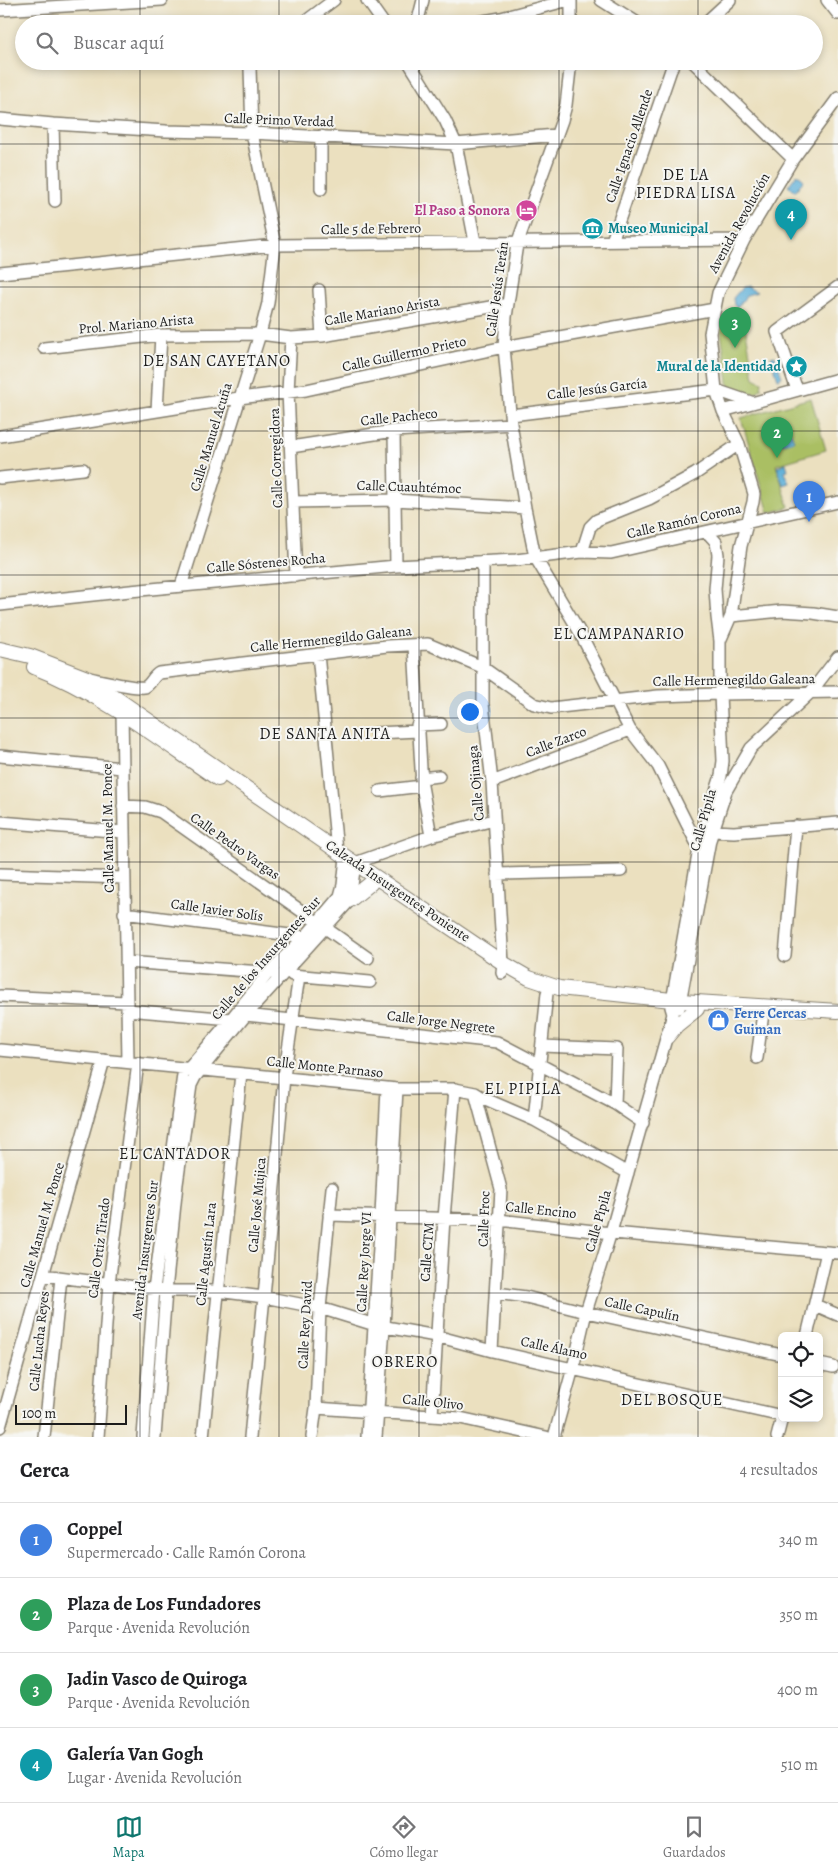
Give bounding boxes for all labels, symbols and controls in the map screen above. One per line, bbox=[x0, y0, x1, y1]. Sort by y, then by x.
search box bbox=[15, 15, 823, 70]
icon: search bbox=[33, 29, 61, 57]
text: Buscar aquí bbox=[73, 30, 164, 56]
street label: Calle Ignacio Allende bbox=[601, 87, 657, 205]
street label: Calle Primo Verdad bbox=[224, 109, 335, 131]
district label: DE LA PIEDRA LISA bbox=[636, 164, 736, 204]
street label: Avenida Revolución bbox=[703, 169, 774, 277]
hotel icon: El Paso a Sonora bbox=[514, 198, 538, 222]
pin: 4 bbox=[775, 199, 807, 240]
place label: El Paso a Sonora bbox=[414, 201, 510, 220]
museum icon: Museo Municipal bbox=[580, 216, 604, 240]
street label: Calle 5 de Febrero bbox=[321, 219, 421, 239]
place label: Museo Municipal bbox=[608, 219, 709, 238]
street label: Calle Jesús Terán bbox=[481, 240, 513, 338]
street label: Calle Mariano Arista bbox=[323, 291, 442, 330]
pin: 3 bbox=[719, 307, 751, 348]
street label: Prol. Mariano Arista bbox=[78, 309, 195, 338]
street label: Calle Guillermo Prieto bbox=[340, 332, 468, 376]
district label: DE SAN CAYETANO bbox=[143, 350, 291, 372]
place icon: Mural de la Identidad bbox=[785, 354, 809, 378]
place label: Mural de la Identidad bbox=[657, 357, 781, 376]
street label: Calle Jesús García bbox=[546, 373, 648, 405]
street label: Calle Manuel Acuña bbox=[185, 380, 237, 494]
street label: Calle Pacheco bbox=[359, 403, 439, 430]
street label: Calle Corregidora bbox=[265, 407, 287, 509]
pin: 2 bbox=[761, 417, 793, 458]
street label: Calle Cuauhtémoc bbox=[356, 476, 462, 498]
pin: 1 bbox=[793, 481, 825, 522]
street label: Calle Ramón Corona bbox=[625, 498, 744, 543]
street label: Calle Sóstenes Rocha bbox=[206, 548, 327, 578]
street label: Calle Hermenegildo Galeana bbox=[249, 621, 413, 657]
district label: EL CAMPANARIO bbox=[553, 623, 685, 645]
street label: Calle Hermenegildo Galeana bbox=[653, 669, 816, 691]
your location bbox=[457, 699, 483, 725]
street label: Calle Zarco bbox=[523, 722, 589, 762]
district label: DE SANTA ANITA bbox=[259, 723, 391, 745]
street label: Calle Ojinaga bbox=[463, 744, 489, 822]
street label: Calle Manuel M. Ponce bbox=[97, 763, 119, 893]
street label: Calle Pípila bbox=[685, 786, 721, 853]
street label: Calle Pedro Vargas bbox=[186, 808, 284, 884]
street label: Calzada Insurgentes Poniente bbox=[322, 835, 474, 947]
street label: Calle de los Insurgentes Sur bbox=[207, 892, 326, 1024]
street label: Calle Javier Solís bbox=[169, 894, 265, 926]
place label: Ferre Cercas Guiman bbox=[734, 1004, 807, 1039]
street label: Calle Jorge Negrete bbox=[386, 1006, 496, 1038]
shop icon: Ferre Cercas Guiman bbox=[706, 1009, 730, 1033]
street label: Calle Monte Parnaso bbox=[266, 1051, 384, 1083]
district label: EL PIPILA bbox=[485, 1078, 561, 1100]
district label: EL CANTADOR bbox=[119, 1143, 231, 1165]
street label: Calle José Mujica bbox=[243, 1156, 271, 1254]
street label: Calle Manuel M. Ponce bbox=[15, 1160, 69, 1290]
street label: Avenida Insurgentes Sur bbox=[127, 1179, 163, 1322]
street label: Calle Pípila bbox=[580, 1187, 616, 1254]
street label: Calle Froc bbox=[474, 1191, 494, 1247]
street label: Calle Ortiz Tirado bbox=[83, 1196, 115, 1299]
street label: Calle Encino bbox=[505, 1197, 577, 1223]
street label: Calle Agustín Lara bbox=[191, 1201, 221, 1307]
street label: Calle Rey Jorge VI bbox=[352, 1211, 376, 1313]
street label: Calle CTM bbox=[415, 1222, 439, 1282]
street label: Calle Rey David bbox=[293, 1280, 317, 1370]
street label: Calle Lucha Reyes bbox=[24, 1290, 54, 1392]
street label: Calle Capulín bbox=[603, 1292, 682, 1326]
street label: Calle Álamo bbox=[519, 1332, 589, 1364]
map controls bbox=[778, 1332, 823, 1422]
button: locate bbox=[778, 1332, 823, 1377]
district label: OBRERO bbox=[372, 1351, 438, 1373]
button: layers bbox=[778, 1377, 823, 1422]
street label: Calle Olivo bbox=[402, 1389, 464, 1415]
district label: DEL BOSQUE bbox=[621, 1389, 723, 1411]
scale bar bbox=[15, 1402, 128, 1425]
text: 100 m bbox=[22, 1404, 56, 1423]
text: Cerca bbox=[20, 1456, 70, 1484]
text: 4 resultados bbox=[740, 1459, 818, 1481]
text: Coppel bbox=[67, 1516, 122, 1542]
text: 1 bbox=[33, 1529, 39, 1551]
text: 340 m bbox=[779, 1529, 818, 1551]
text: Supermercado · Calle Ramón Corona bbox=[67, 1542, 306, 1564]
text: Plaza de Los Fundadores bbox=[67, 1591, 261, 1617]
text: 2 bbox=[32, 1604, 40, 1626]
text: 350 m bbox=[779, 1604, 818, 1626]
text: Parque · Avenida Revolución bbox=[67, 1617, 250, 1639]
text: Jadin Vasco de Quiroga bbox=[67, 1666, 247, 1692]
text: 3 bbox=[33, 1679, 39, 1701]
text: 400 m bbox=[777, 1679, 818, 1701]
text: Parque · Avenida Revolución bbox=[67, 1692, 250, 1714]
text: Galería Van Gogh bbox=[67, 1741, 204, 1767]
text: 4 bbox=[32, 1754, 40, 1776]
text: 510 m bbox=[781, 1754, 818, 1776]
text: Lugar · Avenida Revolución bbox=[67, 1767, 242, 1789]
tab: Mapa bbox=[112, 1813, 145, 1862]
tab: Cómo llegar bbox=[370, 1813, 438, 1862]
tab: Guardados bbox=[663, 1813, 726, 1862]

